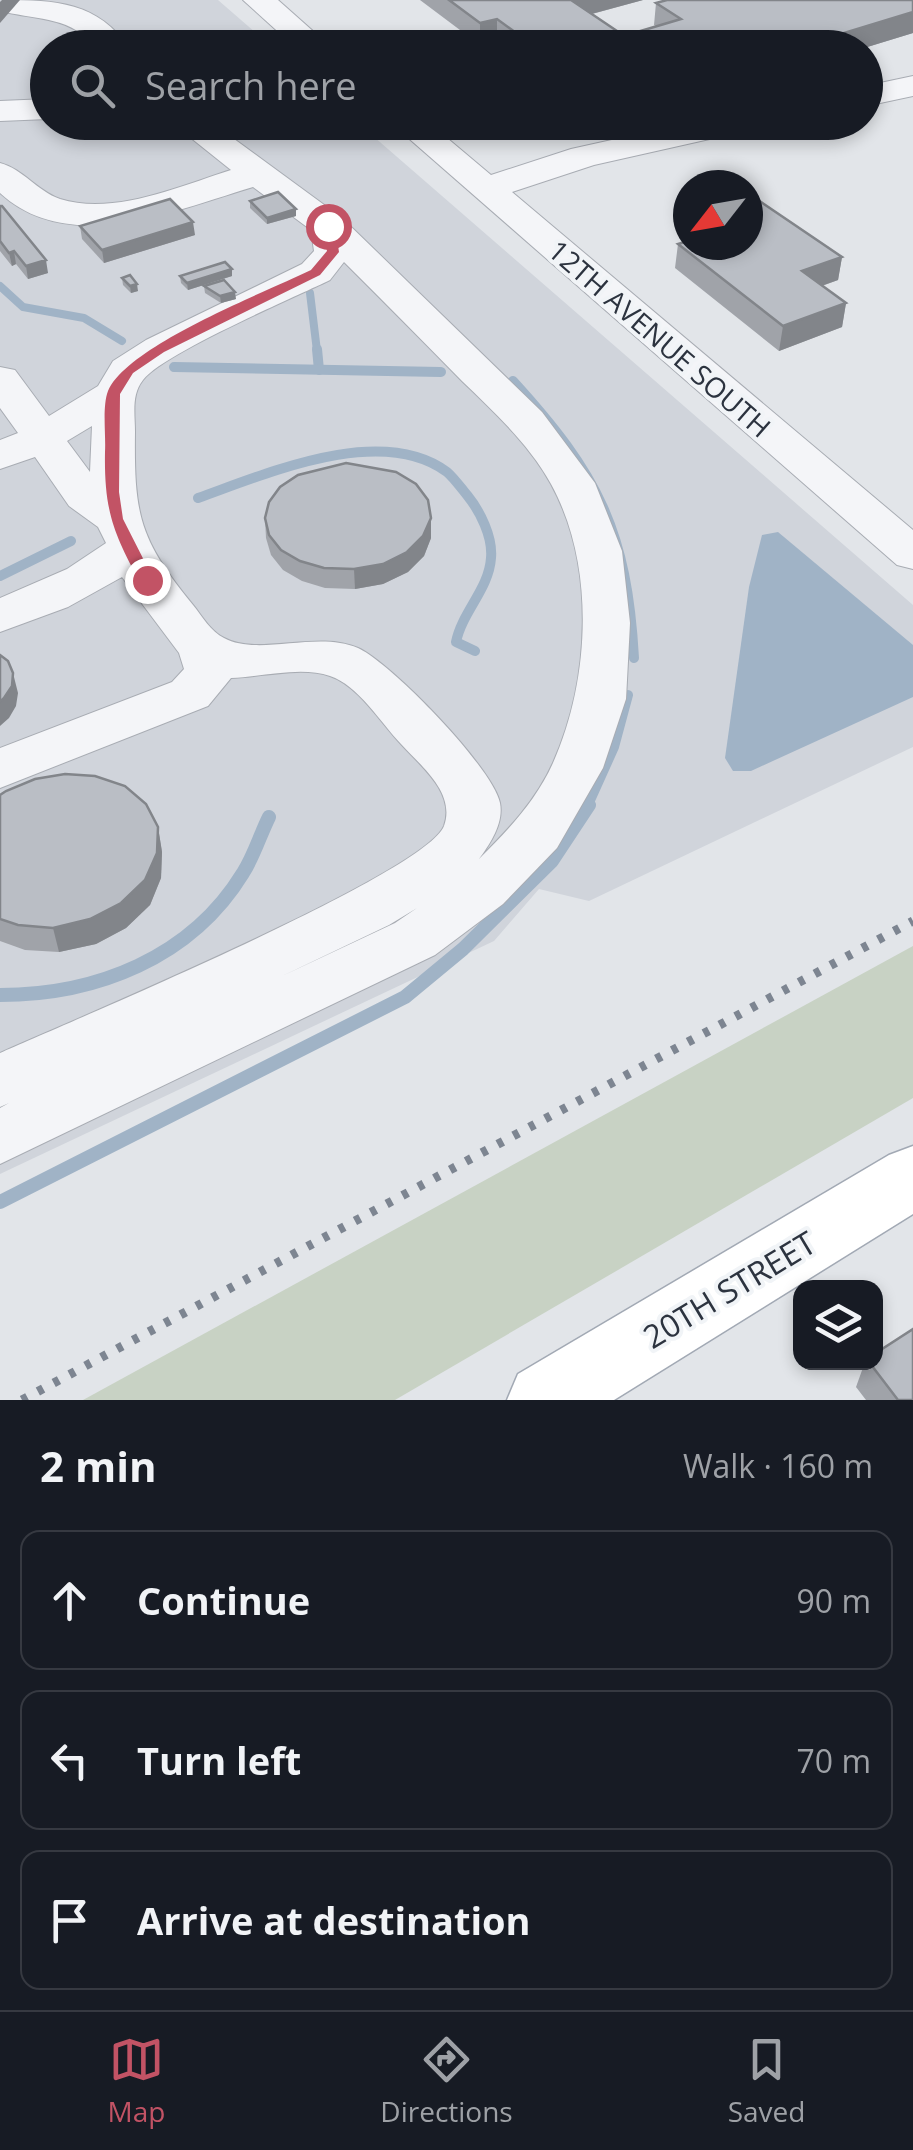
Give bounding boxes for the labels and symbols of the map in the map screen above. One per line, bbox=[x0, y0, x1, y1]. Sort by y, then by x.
north arrow bbox=[673, 170, 763, 260]
route start bbox=[306, 204, 352, 250]
street label: 12TH AVENUE SOUTH bbox=[541, 231, 779, 445]
route end bbox=[125, 558, 171, 604]
street label: 20TH STREET bbox=[635, 1220, 824, 1357]

